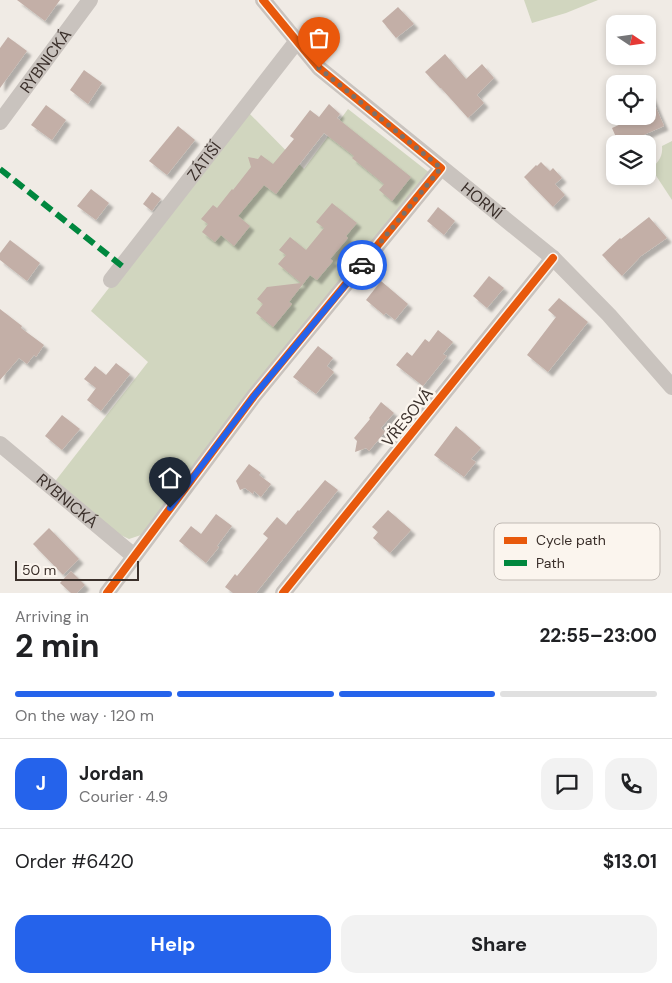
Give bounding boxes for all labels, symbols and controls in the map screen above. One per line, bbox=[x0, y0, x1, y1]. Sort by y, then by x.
north arrow bbox=[606, 15, 656, 65]
map controls bbox=[606, 15, 656, 185]
pin bbox=[298, 17, 340, 68]
icon: bag bbox=[305, 24, 333, 52]
street label: RYBNICKÁ bbox=[15, 25, 76, 97]
button: locate bbox=[606, 75, 656, 125]
button: layers bbox=[606, 135, 656, 185]
street label: ZÁTIŠÍ bbox=[182, 137, 226, 185]
street label: HORNÍ bbox=[457, 178, 507, 224]
courier bbox=[337, 240, 387, 290]
icon: car bbox=[348, 251, 376, 279]
street label: VŘESOVÁ bbox=[377, 383, 438, 451]
pin bbox=[149, 457, 191, 508]
icon: home bbox=[156, 464, 184, 492]
street label: RYBNICKÁ bbox=[32, 469, 103, 533]
legend bbox=[494, 523, 660, 580]
text: Cycle path bbox=[536, 531, 606, 549]
text: Path bbox=[536, 554, 565, 572]
scale bar bbox=[15, 558, 139, 581]
text: 50 m bbox=[22, 561, 56, 579]
text: Arriving in bbox=[15, 606, 89, 627]
text: 22:55–23:00 bbox=[539, 623, 657, 648]
text: 2 min bbox=[15, 625, 100, 667]
text: On the way · 120 m bbox=[15, 705, 154, 726]
button: chat bbox=[541, 758, 593, 810]
button: phone bbox=[605, 758, 657, 810]
text: Jordan bbox=[79, 761, 144, 786]
text: J bbox=[36, 771, 46, 796]
text: Courier · 4.9 bbox=[79, 786, 168, 807]
text: Order #6420 bbox=[15, 849, 134, 874]
text: $13.01 bbox=[603, 849, 657, 874]
button: Help bbox=[15, 915, 331, 973]
button: Share bbox=[341, 915, 657, 973]

